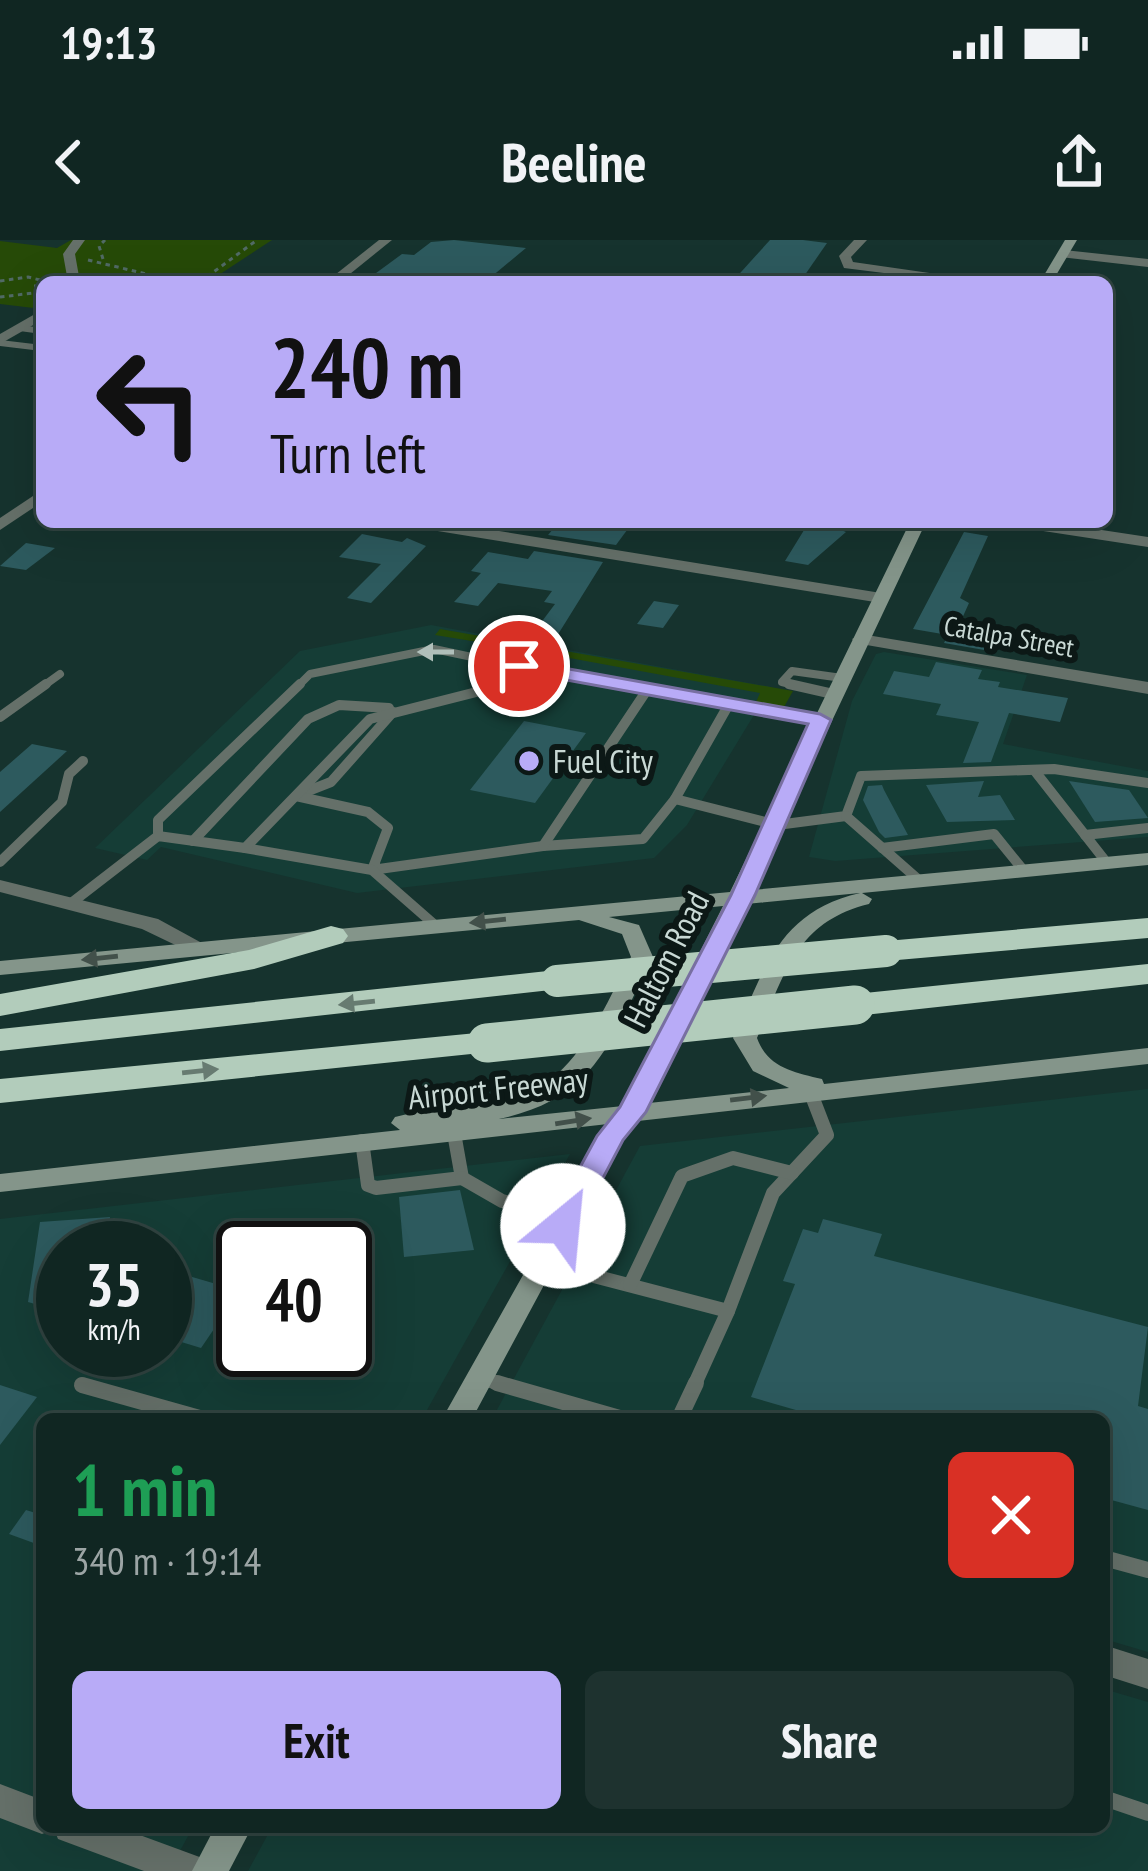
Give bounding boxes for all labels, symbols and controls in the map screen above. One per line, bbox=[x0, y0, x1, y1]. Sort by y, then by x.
text: 19:13 bbox=[60, 13, 157, 71]
text: Beeline bbox=[501, 127, 647, 197]
icon: back bbox=[36, 129, 102, 195]
icon: share bbox=[1046, 129, 1112, 195]
text: 240 m bbox=[270, 312, 463, 421]
icon: left bbox=[72, 324, 228, 480]
text: Turn left bbox=[270, 418, 426, 488]
street label: Catalpa Street bbox=[941, 608, 1077, 664]
pin bbox=[468, 615, 570, 717]
icon: arrive bbox=[486, 633, 552, 699]
one-way arrow bbox=[416, 642, 454, 662]
place label: Fuel City bbox=[553, 739, 653, 782]
marker: Fuel City bbox=[516, 748, 542, 774]
street label: Haltom Road bbox=[613, 884, 718, 1034]
one-way arrow bbox=[469, 912, 506, 931]
one-way arrow bbox=[81, 949, 118, 968]
one-way arrow bbox=[338, 993, 375, 1012]
street label: Airport Freeway bbox=[406, 1057, 591, 1118]
one-way arrow bbox=[182, 1061, 219, 1080]
one-way arrow bbox=[730, 1088, 767, 1107]
one-way arrow bbox=[555, 1111, 592, 1130]
position arrow bbox=[500, 1163, 626, 1289]
speed limit sign: 40 bbox=[216, 1221, 372, 1377]
text: 35 bbox=[85, 1245, 143, 1323]
text: km/h bbox=[87, 1309, 141, 1348]
text: 1 min bbox=[72, 1443, 217, 1536]
button: close bbox=[948, 1452, 1074, 1578]
text: 340 m · 19:14 bbox=[72, 1535, 261, 1586]
button: Exit bbox=[72, 1671, 561, 1809]
button: Share bbox=[585, 1671, 1074, 1809]

